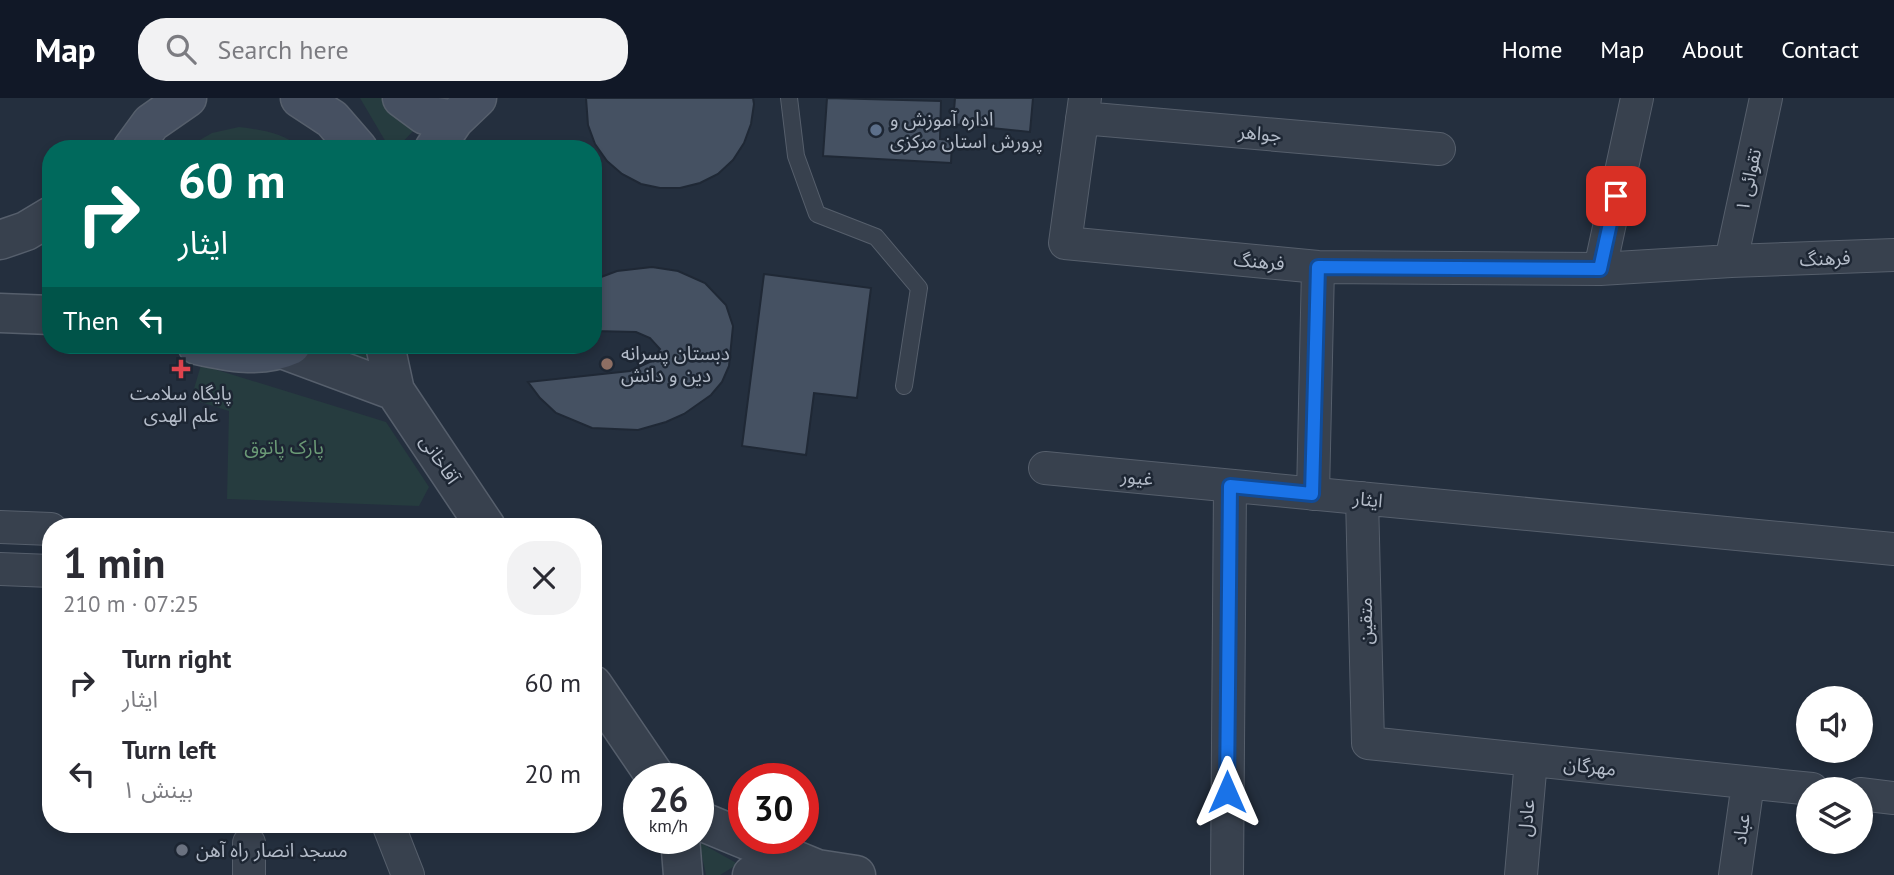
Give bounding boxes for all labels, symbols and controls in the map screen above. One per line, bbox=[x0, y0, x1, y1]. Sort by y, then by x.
search box bbox=[138, 18, 628, 81]
text: Map bbox=[35, 28, 96, 71]
icon: search bbox=[162, 30, 200, 68]
text: Search here bbox=[218, 33, 349, 66]
text: Home bbox=[1502, 34, 1562, 65]
text: Map bbox=[1600, 34, 1644, 65]
text: About bbox=[1682, 34, 1743, 65]
text: Contact bbox=[1781, 34, 1859, 65]
place label: اداره آموزش و پرورش استان مرکزی bbox=[890, 107, 1043, 154]
street label: جواهر bbox=[1236, 119, 1283, 147]
marker: اداره آموزش و پرورش استان مرکزی bbox=[868, 122, 884, 138]
street label: تقوائی ۱ bbox=[1730, 146, 1766, 214]
text: 60 m bbox=[178, 148, 285, 212]
pin bbox=[1586, 166, 1646, 226]
icon: right bbox=[63, 168, 154, 259]
icon: arrive bbox=[1597, 177, 1635, 215]
text: ایثار bbox=[178, 221, 228, 263]
street label: فرهنگ bbox=[1799, 245, 1851, 271]
street label: فرهنگ bbox=[1232, 247, 1286, 275]
icon: left bbox=[133, 301, 171, 339]
text: Then bbox=[63, 304, 119, 337]
place label: دبستان پسرانه دین و دانش bbox=[621, 341, 730, 387]
marker: دبستان پسرانه دین و دانش bbox=[599, 356, 615, 372]
marker: پایگاه سلامت علم الهدی bbox=[171, 359, 191, 379]
place label: پایگاه سلامت علم الهدی bbox=[130, 381, 232, 430]
street label: آقاخانی bbox=[415, 430, 466, 489]
park label: پارک پاتوق bbox=[244, 435, 324, 460]
street label: غیور bbox=[1119, 464, 1154, 490]
street label: ایثار bbox=[1351, 485, 1384, 512]
text: 1 min bbox=[63, 535, 165, 590]
button: close bbox=[507, 541, 581, 615]
text: 210 m · 07:25 bbox=[63, 589, 199, 618]
street label: متقین bbox=[1353, 597, 1377, 645]
text: Turn right bbox=[122, 642, 231, 675]
icon: right bbox=[63, 664, 101, 702]
text: 60 m bbox=[525, 666, 581, 699]
text: ایثار bbox=[122, 684, 158, 713]
map controls bbox=[1796, 686, 1873, 854]
button: sound bbox=[1796, 686, 1873, 763]
text: Turn left bbox=[122, 733, 216, 766]
street label: مهرگان bbox=[1563, 751, 1617, 781]
icon: left bbox=[63, 755, 101, 793]
position arrow bbox=[1190, 755, 1264, 829]
text: 20 m bbox=[525, 757, 581, 790]
speed limit sign: 30 bbox=[728, 763, 819, 854]
text: بینش ۱ bbox=[122, 775, 193, 804]
text: 26 bbox=[649, 776, 688, 822]
button: layers bbox=[1796, 777, 1873, 854]
street label: عادل bbox=[1512, 798, 1540, 838]
street label: عباد bbox=[1727, 812, 1755, 846]
text: km/h bbox=[649, 814, 688, 837]
place label: مسجد انصار راه آهن bbox=[196, 838, 348, 862]
marker: مسجد انصار راه آهن bbox=[174, 842, 190, 858]

